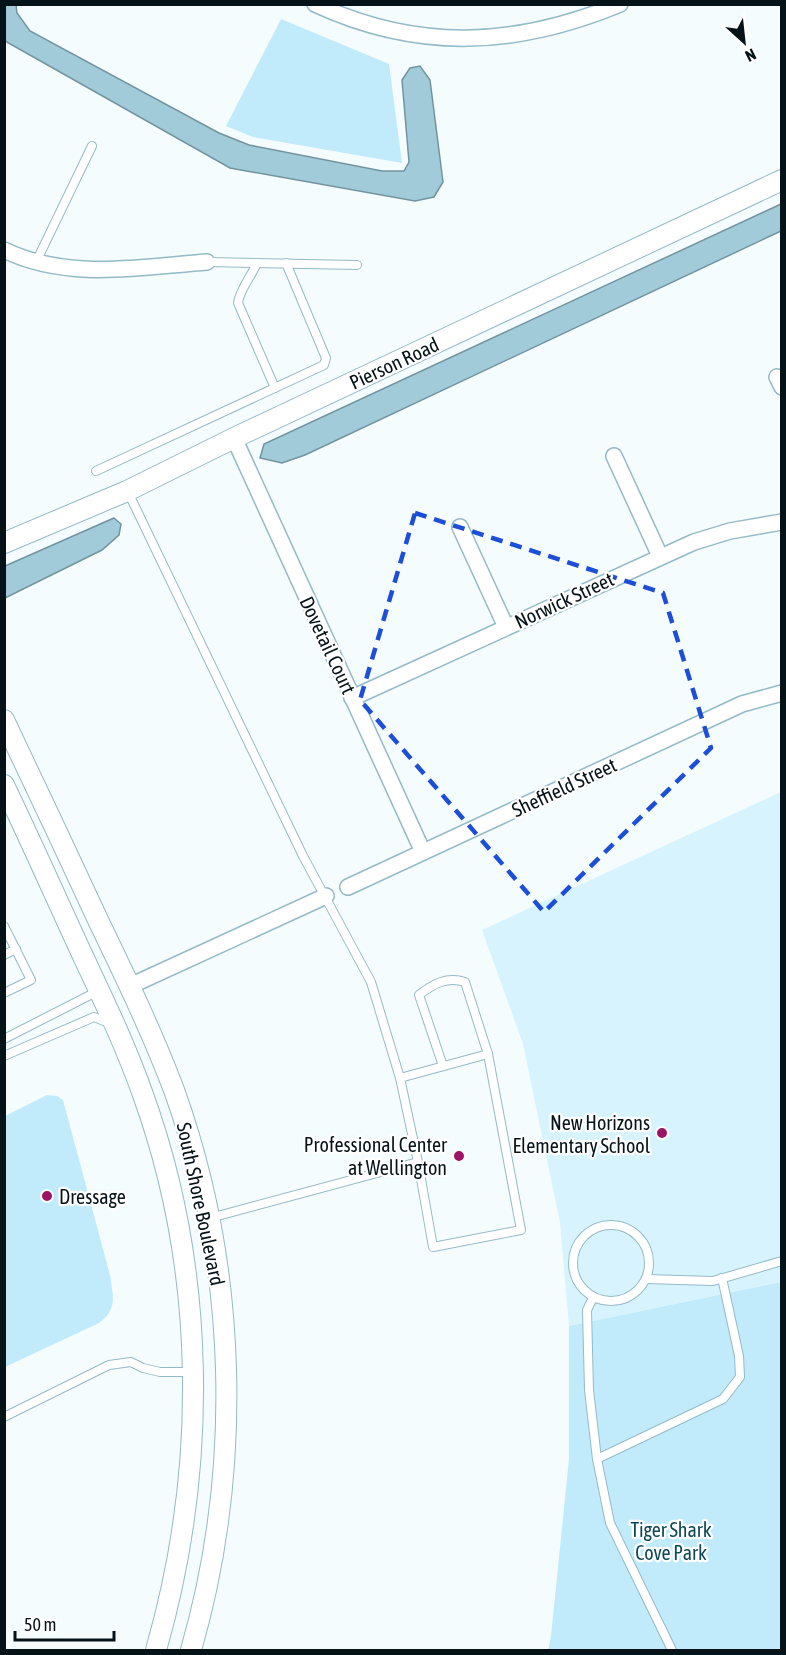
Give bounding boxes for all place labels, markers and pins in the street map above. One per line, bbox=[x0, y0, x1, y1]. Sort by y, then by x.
place label: New Horizons Elementary School bbox=[513, 1111, 651, 1157]
marker: New Horizons Elementary School bbox=[655, 1126, 669, 1140]
place label: Professional Center at Wellington bbox=[304, 1133, 448, 1179]
marker: Professional Center at Wellington bbox=[452, 1149, 466, 1163]
place label: Dressage bbox=[59, 1185, 126, 1208]
marker: Dressage bbox=[40, 1189, 54, 1203]

